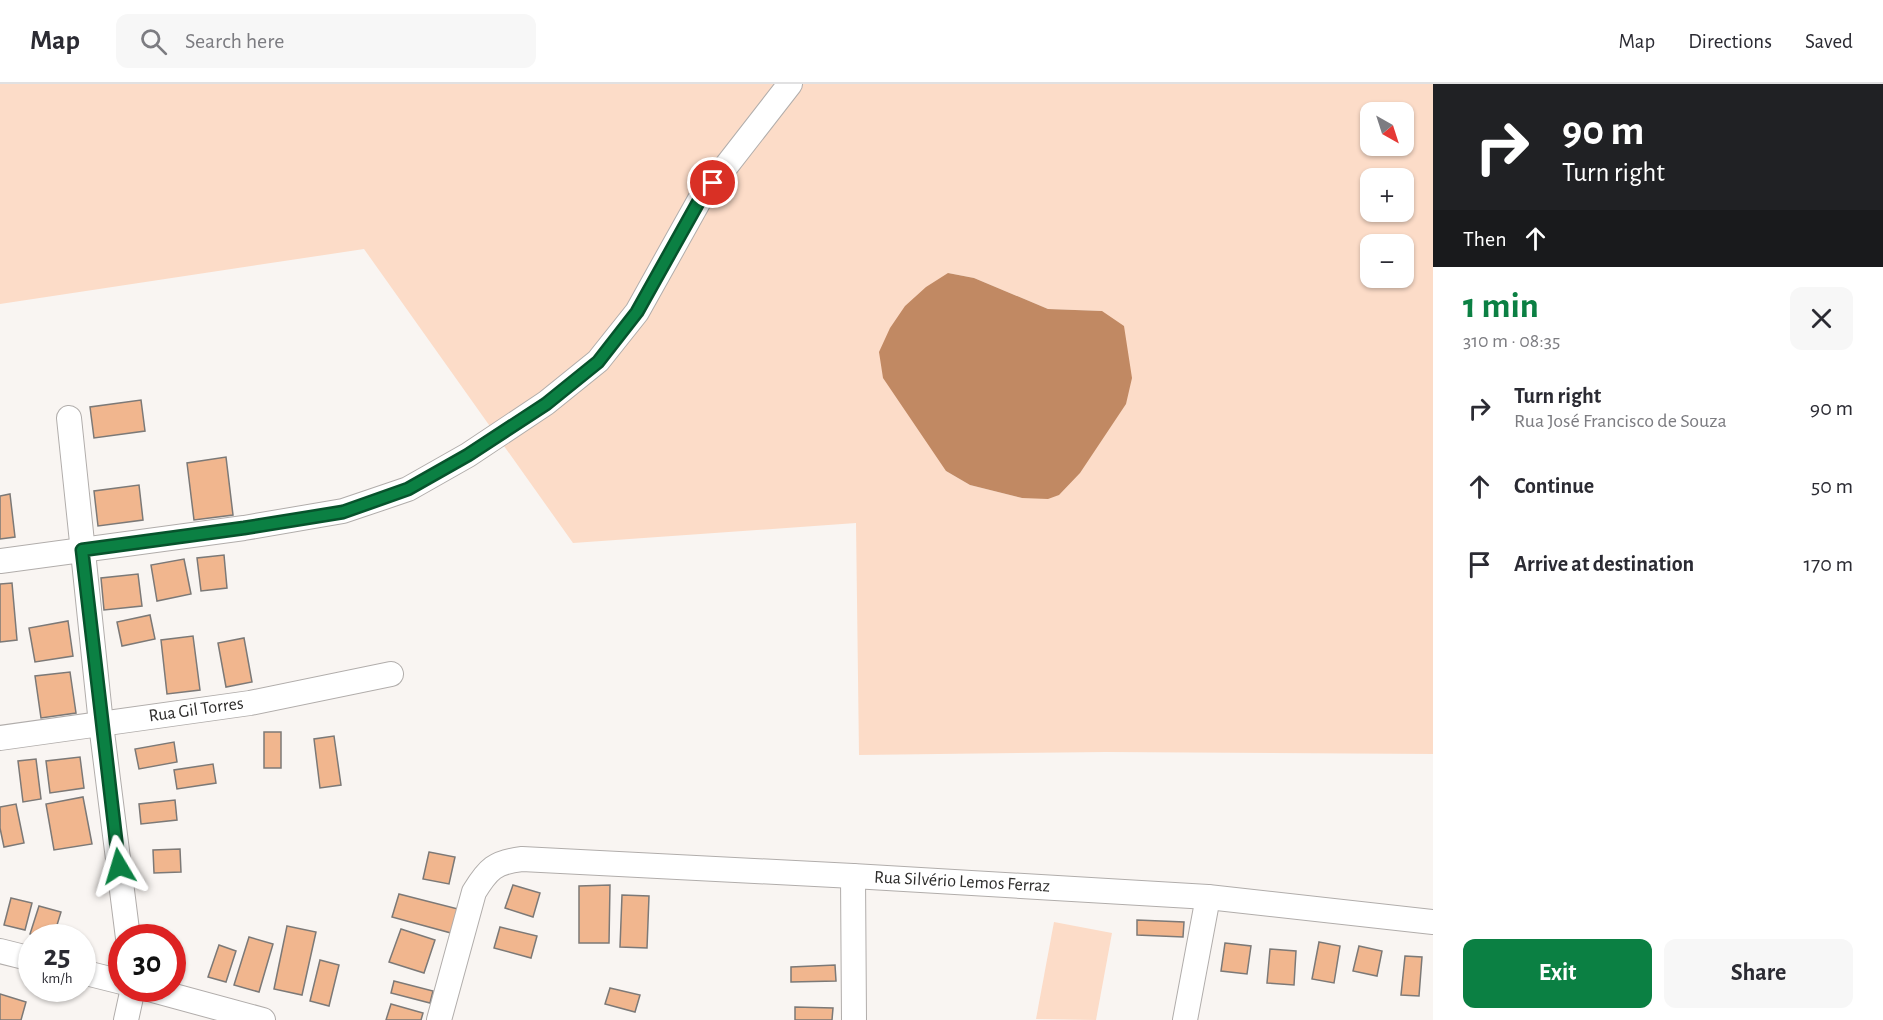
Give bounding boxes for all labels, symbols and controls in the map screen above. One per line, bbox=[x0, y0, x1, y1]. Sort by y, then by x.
search box bbox=[116, 14, 536, 68]
icon: search bbox=[137, 25, 170, 58]
text: Map bbox=[30, 27, 80, 55]
text: Search here bbox=[185, 30, 284, 52]
text: Map bbox=[1619, 31, 1655, 52]
text: Directions bbox=[1688, 31, 1772, 52]
text: Saved bbox=[1805, 31, 1853, 52]
north arrow bbox=[1360, 102, 1414, 156]
map controls bbox=[1360, 102, 1414, 288]
icon: right bbox=[1463, 108, 1541, 186]
text: 90 m bbox=[1562, 110, 1644, 152]
pin bbox=[687, 157, 738, 208]
text: Turn right bbox=[1562, 159, 1665, 186]
icon: arrive bbox=[696, 166, 729, 199]
button: + bbox=[1360, 168, 1414, 222]
icon: ahead bbox=[1519, 222, 1552, 255]
text: Then bbox=[1463, 228, 1507, 250]
button: − bbox=[1360, 234, 1414, 288]
button: close bbox=[1790, 287, 1853, 350]
text: 1 min bbox=[1463, 288, 1539, 324]
text: 310 m · 08:35 bbox=[1463, 331, 1560, 351]
text: Turn right bbox=[1514, 385, 1601, 407]
icon: right bbox=[1463, 392, 1496, 425]
text: 90 m bbox=[1810, 397, 1853, 419]
text: Rua José Francisco de Souza bbox=[1514, 411, 1727, 431]
icon: ahead bbox=[1463, 470, 1496, 503]
text: Continue bbox=[1514, 475, 1594, 497]
text: 50 m bbox=[1811, 475, 1853, 497]
icon: arrive bbox=[1463, 548, 1496, 581]
text: Arrive at destination bbox=[1514, 553, 1694, 575]
text: 170 m bbox=[1803, 553, 1853, 575]
street label: Rua Gil Torres bbox=[147, 694, 245, 726]
position arrow bbox=[87, 834, 151, 898]
street label: Rua Silvério Lemos Ferraz bbox=[874, 868, 1050, 896]
speed limit sign: 30 bbox=[108, 924, 186, 1002]
button: Exit bbox=[1463, 939, 1652, 1008]
button: Share bbox=[1664, 939, 1853, 1008]
text: 25 bbox=[43, 941, 71, 971]
text: km/h bbox=[42, 971, 72, 986]

